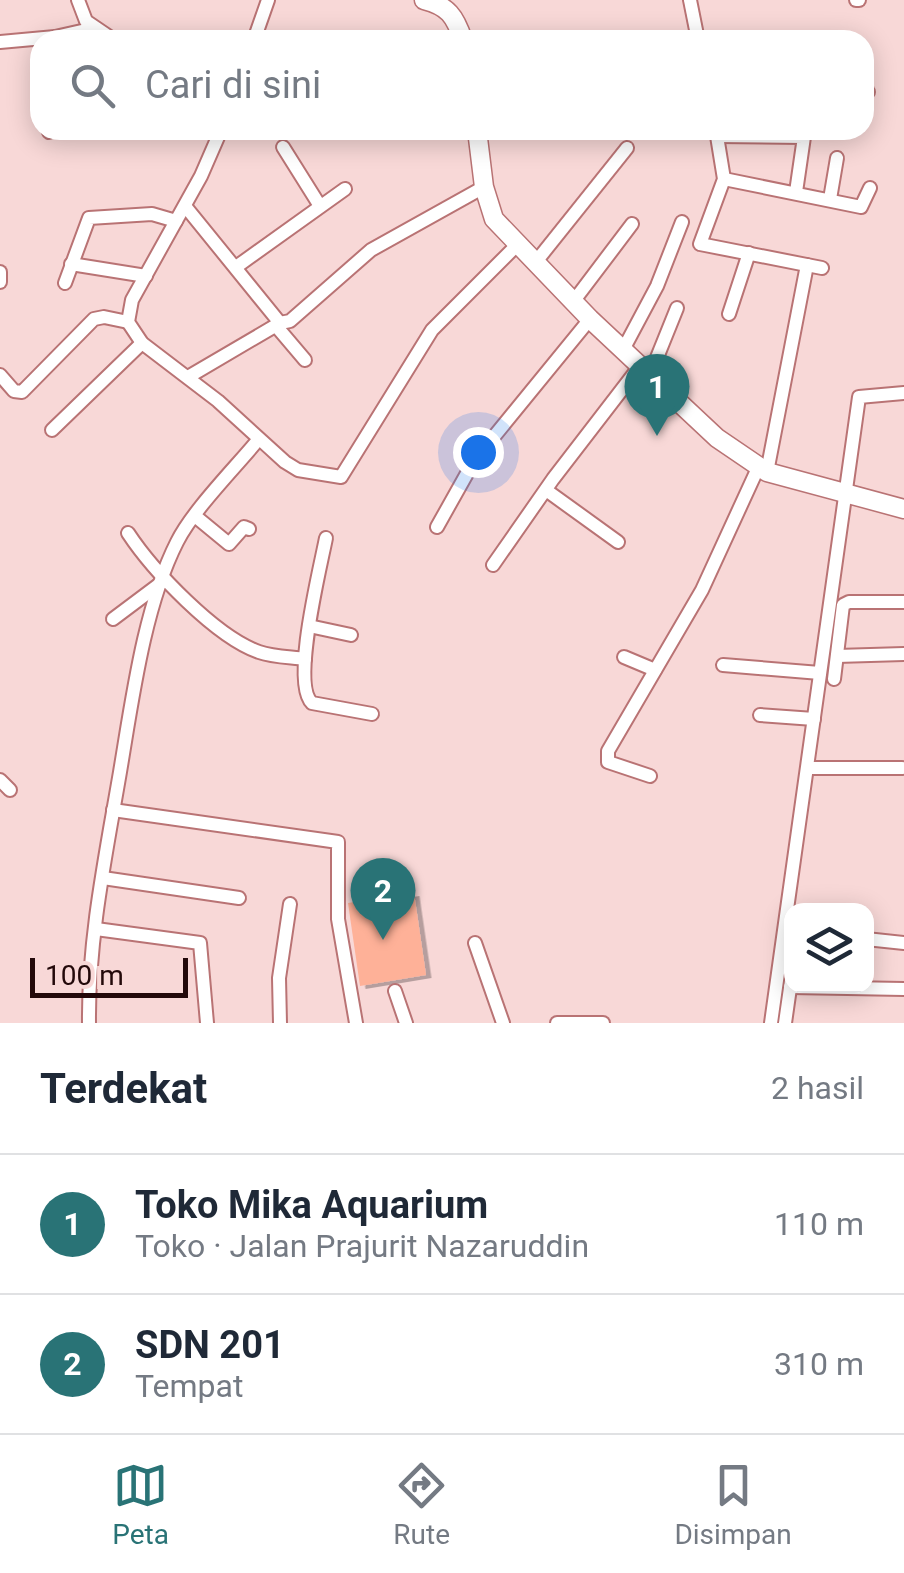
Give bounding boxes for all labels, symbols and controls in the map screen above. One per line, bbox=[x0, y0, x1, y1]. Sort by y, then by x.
search box bbox=[30, 30, 874, 140]
icon: search bbox=[65, 58, 120, 113]
text: Cari di sini bbox=[145, 63, 321, 107]
pin: 1 bbox=[624, 354, 690, 436]
your location bbox=[453, 427, 504, 478]
pin: 2 bbox=[350, 858, 416, 940]
map controls bbox=[784, 903, 874, 993]
button: layers bbox=[784, 903, 874, 993]
scale bar bbox=[30, 953, 188, 998]
text: 100 m bbox=[45, 959, 124, 992]
text: Terdekat bbox=[40, 1064, 207, 1113]
text: 2 hasil bbox=[771, 1069, 864, 1107]
text: Toko Mika Aquarium bbox=[135, 1183, 488, 1227]
text: 1 bbox=[63, 1205, 82, 1243]
text: 110 m bbox=[774, 1205, 864, 1243]
text: Toko · Jalan Prajurit Nazaruddin bbox=[135, 1227, 589, 1265]
text: SDN 201 bbox=[135, 1323, 285, 1367]
text: 2 bbox=[63, 1345, 82, 1383]
text: 310 m bbox=[774, 1345, 864, 1383]
text: Tempat bbox=[135, 1367, 243, 1405]
tab: Peta bbox=[112, 1458, 169, 1551]
tab: Rute bbox=[393, 1458, 450, 1551]
tab: Disimpan bbox=[674, 1458, 792, 1551]

